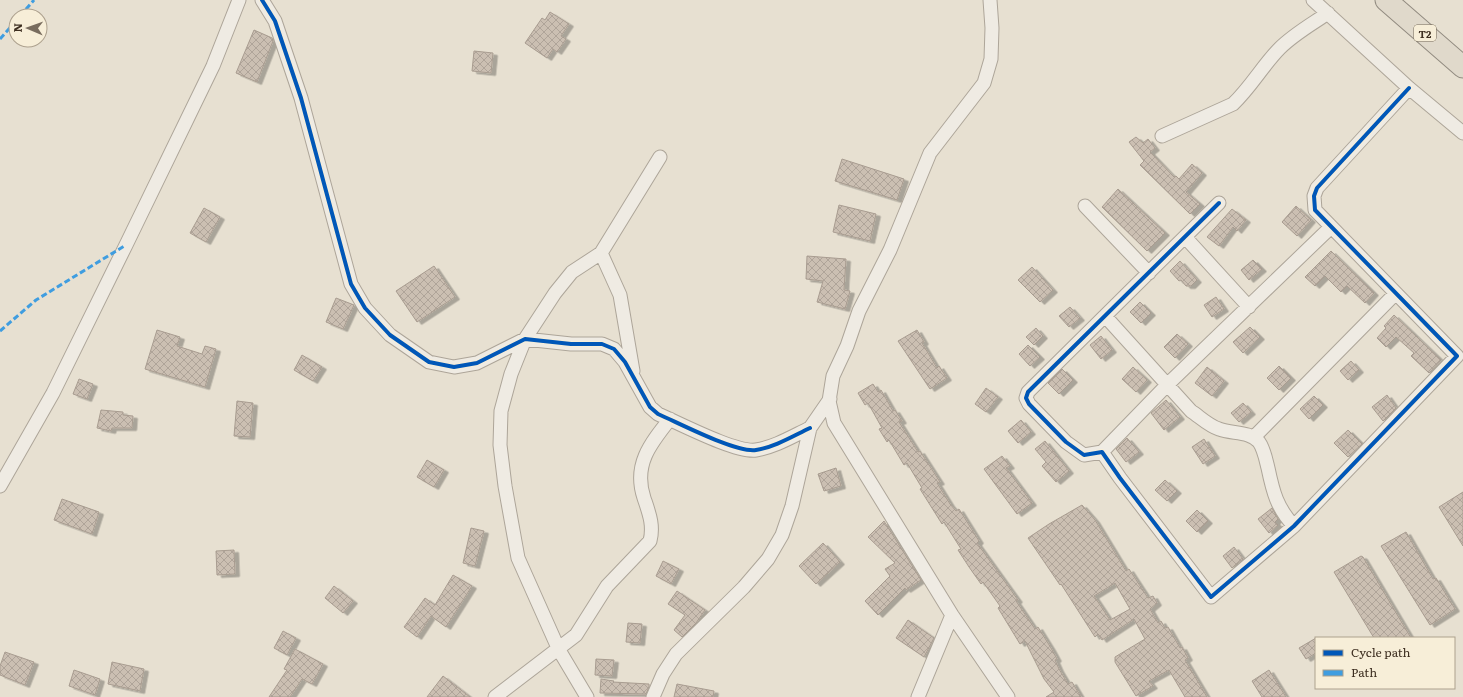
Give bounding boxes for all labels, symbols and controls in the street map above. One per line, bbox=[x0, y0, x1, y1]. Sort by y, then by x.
north arrow bbox=[8, 8, 48, 48]
text: N bbox=[9, 23, 25, 33]
road number: T2 bbox=[1414, 25, 1436, 41]
legend bbox=[1315, 637, 1455, 689]
text: Cycle path bbox=[1351, 643, 1411, 661]
text: Path bbox=[1351, 663, 1377, 681]

